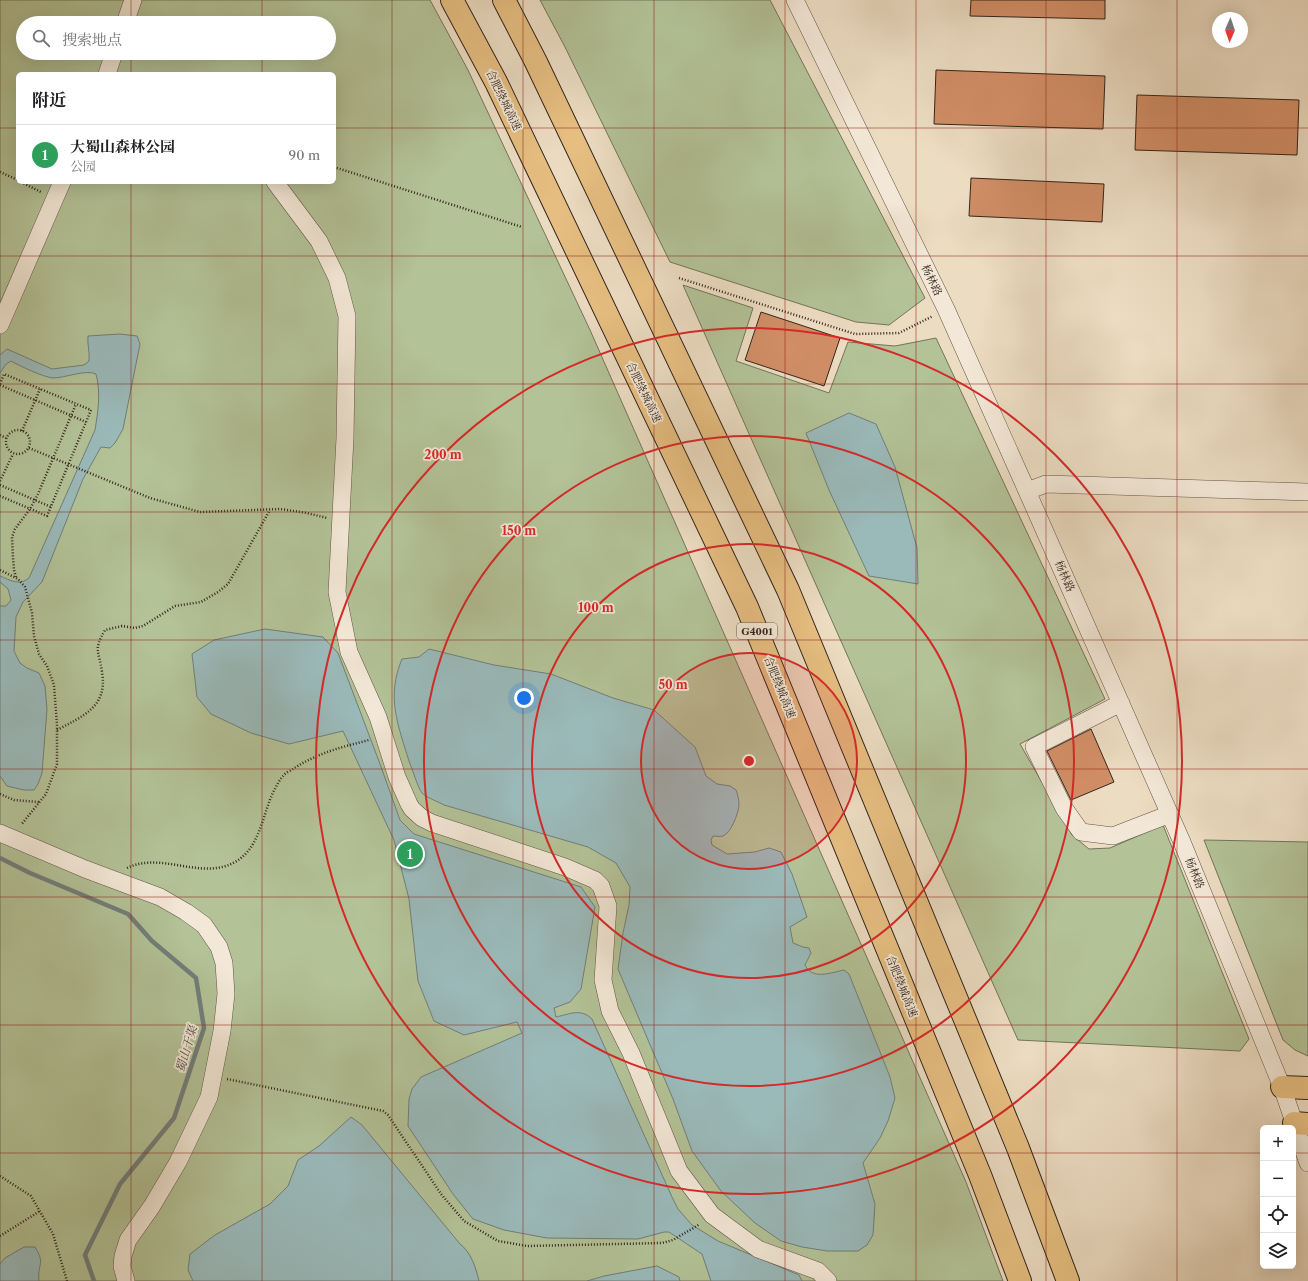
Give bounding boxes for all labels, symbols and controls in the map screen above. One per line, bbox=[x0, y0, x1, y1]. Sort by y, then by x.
north arrow bbox=[1212, 12, 1248, 48]
search box bbox=[16, 16, 336, 60]
icon: search bbox=[30, 27, 52, 49]
text: 搜索地点 bbox=[62, 30, 122, 49]
street label: 合肥绕城高速 bbox=[483, 67, 525, 133]
text: 附近 bbox=[32, 90, 66, 110]
text: 大蜀山森林公园 bbox=[70, 137, 175, 156]
text: 1 bbox=[42, 147, 48, 163]
text: 90 m bbox=[289, 147, 320, 163]
text: 公园 bbox=[70, 158, 96, 174]
street label: 杨林路 bbox=[918, 262, 946, 298]
street label: 合肥绕城高速 bbox=[623, 359, 665, 425]
text: 200 m bbox=[424, 447, 462, 462]
text: 150 m bbox=[502, 523, 536, 538]
street label: 杨林路 bbox=[1052, 558, 1078, 594]
text: 100 m bbox=[578, 600, 614, 615]
road number: G4001 bbox=[737, 623, 777, 639]
street label: 合肥绕城高速 bbox=[761, 654, 799, 720]
text: 50 m bbox=[658, 677, 688, 692]
your location bbox=[514, 688, 534, 708]
centre of rings bbox=[742, 754, 756, 768]
pin: 1 bbox=[397, 839, 423, 869]
street label: 杨林路 bbox=[1182, 855, 1208, 891]
street label: 合肥绕城高速 bbox=[883, 953, 921, 1019]
water label: 蜀山干渠 bbox=[172, 1022, 200, 1074]
map controls bbox=[1260, 1125, 1296, 1269]
button: + bbox=[1260, 1125, 1296, 1161]
button: − bbox=[1260, 1161, 1296, 1197]
button: locate bbox=[1260, 1197, 1296, 1233]
button: layers bbox=[1260, 1233, 1296, 1269]

